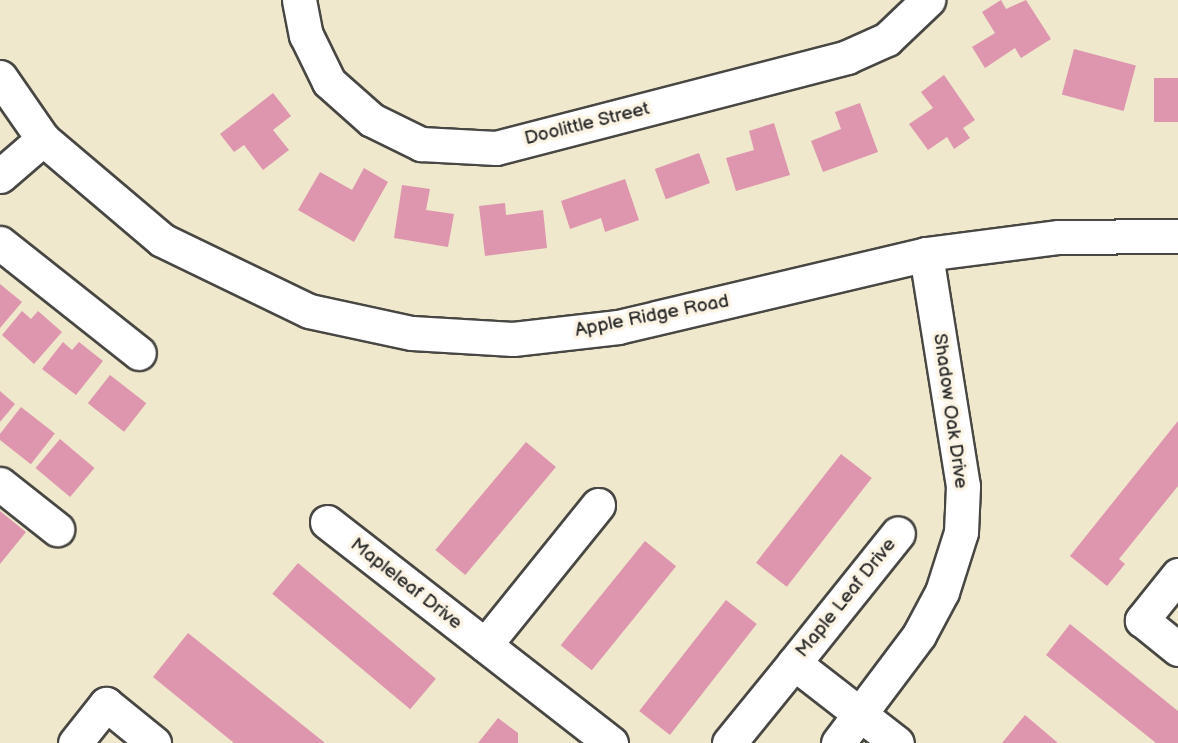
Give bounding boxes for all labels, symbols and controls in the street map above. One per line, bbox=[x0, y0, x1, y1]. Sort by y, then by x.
street label: Doolittle Street bbox=[522, 97, 652, 151]
street label: Apple Ridge Road bbox=[573, 290, 731, 342]
street label: Shadow Oak Drive bbox=[928, 332, 972, 490]
street label: Mapleleaf Drive bbox=[346, 533, 466, 635]
street label: Maple Leaf Drive bbox=[791, 534, 901, 662]

